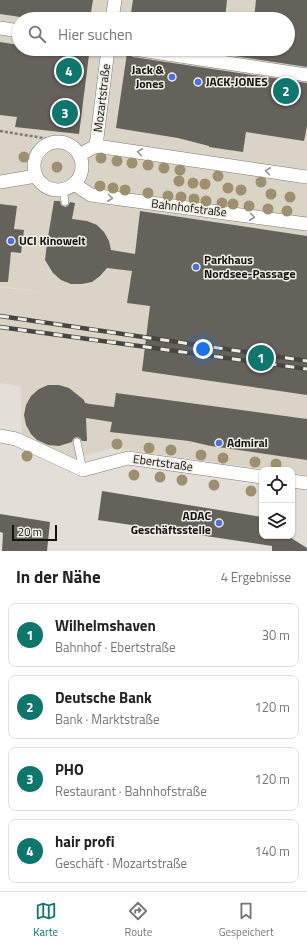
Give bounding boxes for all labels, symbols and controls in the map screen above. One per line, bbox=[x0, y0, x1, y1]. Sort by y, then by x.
search box bbox=[12, 12, 295, 56]
icon: search bbox=[26, 23, 48, 45]
text: Hier suchen bbox=[58, 23, 133, 46]
pin: 4 bbox=[56, 56, 82, 86]
place label: Jack & Jones bbox=[132, 60, 165, 93]
street label: Mozartstraße bbox=[88, 63, 115, 133]
marker: Jack & Jones bbox=[167, 72, 177, 82]
place label: JACK-JONES bbox=[206, 72, 268, 91]
pin: 2 bbox=[273, 76, 299, 106]
marker: JACK-JONES bbox=[193, 77, 203, 87]
pin: 3 bbox=[52, 98, 78, 128]
one-way arrow bbox=[137, 148, 143, 157]
one-way arrow bbox=[265, 167, 271, 176]
one-way arrow bbox=[107, 193, 113, 202]
street label: Bahnhofstraße bbox=[150, 193, 228, 222]
one-way arrow bbox=[249, 212, 255, 221]
place label: UCI Kinowelt bbox=[19, 231, 86, 250]
marker: UCI Kinowelt bbox=[6, 236, 16, 246]
place label: Parkhaus Nordsee-Passage bbox=[204, 250, 296, 283]
marker: Parkhaus Nordsee-Passage bbox=[191, 262, 201, 272]
your location bbox=[193, 339, 213, 359]
pin: 1 bbox=[248, 343, 274, 373]
place label: Admiral bbox=[227, 433, 268, 452]
marker: Admiral bbox=[214, 438, 224, 448]
street label: Ebertstraße bbox=[132, 449, 194, 476]
map controls bbox=[259, 467, 295, 539]
button: locate bbox=[259, 467, 295, 503]
button: layers bbox=[259, 503, 295, 539]
place label: ADAC Geschäftsstelle bbox=[131, 506, 211, 539]
marker: ADAC Geschäftsstelle bbox=[214, 518, 224, 528]
scale bar bbox=[12, 523, 57, 542]
text: 20 m bbox=[18, 524, 42, 540]
text: In der Nähe bbox=[16, 564, 101, 590]
text: 4 Ergebnisse bbox=[221, 567, 291, 587]
text: Wilhelmshaven bbox=[55, 614, 156, 637]
text: 1 bbox=[26, 625, 34, 645]
text: 30 m bbox=[262, 625, 290, 645]
text: Bahnhof · Ebertstraße bbox=[55, 637, 175, 657]
text: Deutsche Bank bbox=[55, 686, 152, 709]
text: 2 bbox=[26, 697, 34, 717]
text: 120 m bbox=[254, 697, 290, 717]
text: Bank · Marktstraße bbox=[55, 709, 160, 729]
text: PHO bbox=[55, 758, 84, 781]
text: 3 bbox=[26, 769, 34, 789]
text: 120 m bbox=[254, 769, 290, 789]
text: Restaurant · Bahnhofstraße bbox=[55, 781, 207, 801]
text: hair profi bbox=[55, 830, 115, 853]
text: 4 bbox=[26, 841, 34, 861]
text: 140 m bbox=[254, 841, 290, 861]
text: Geschäft · Mozartstraße bbox=[55, 853, 187, 873]
tab: Karte bbox=[33, 900, 58, 940]
tab: Route bbox=[125, 900, 152, 940]
tab: Gespeichert bbox=[219, 900, 274, 940]

